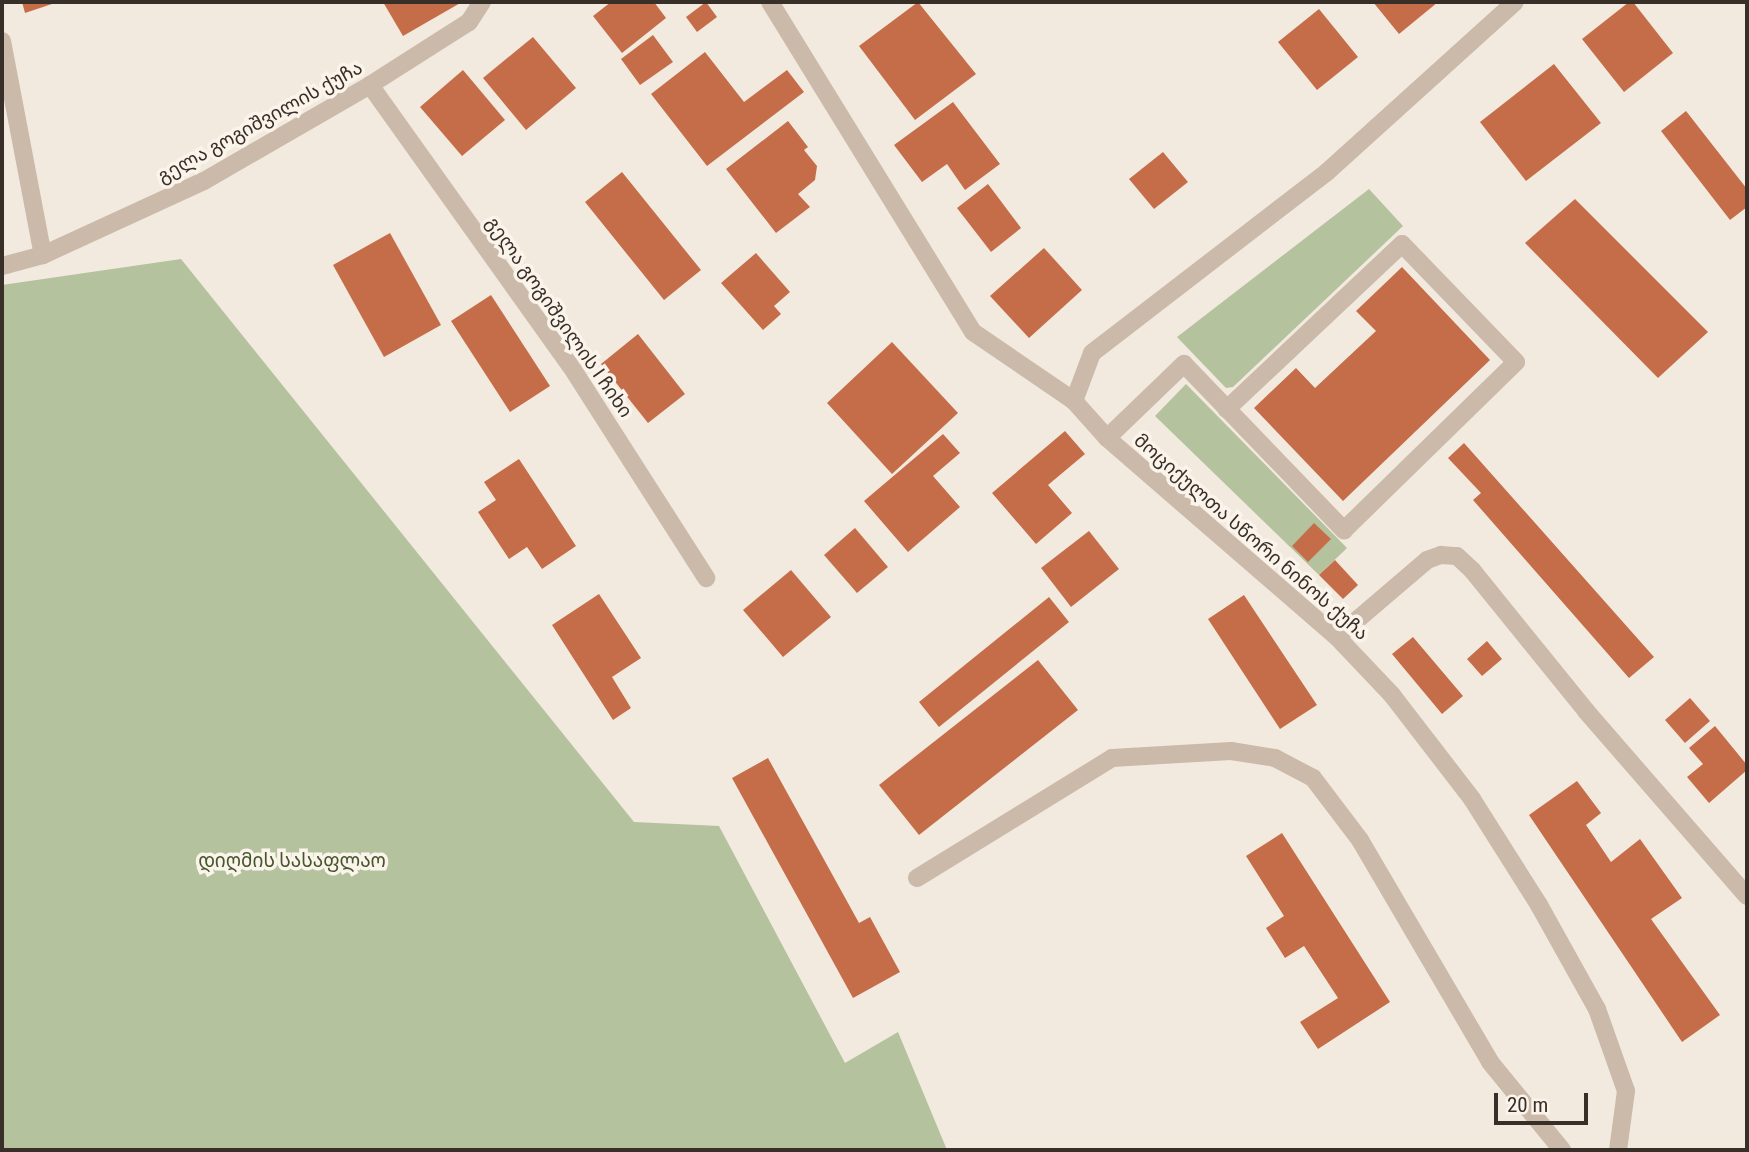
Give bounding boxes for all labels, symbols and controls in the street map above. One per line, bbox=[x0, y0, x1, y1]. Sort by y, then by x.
street label: გელა გოგიშვილის ქუჩა bbox=[154, 56, 366, 188]
street label: გელა გოგიშვილის I ჩიხი bbox=[481, 212, 637, 422]
street label: მოციქულთა სწორი ნინოს ქუჩა bbox=[1129, 429, 1373, 645]
park label: დიღმის სასაფლაო bbox=[198, 850, 386, 872]
scale bar bbox=[1497, 1078, 1592, 1122]
text: 20 m bbox=[1507, 1093, 1548, 1117]

